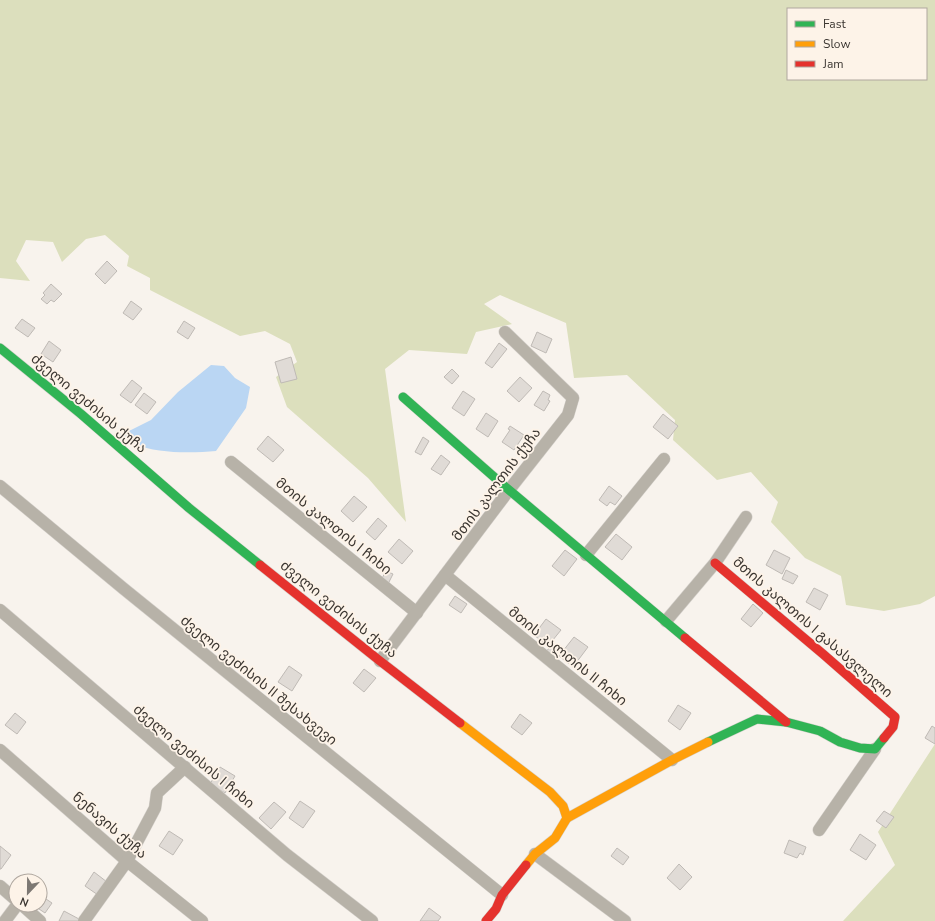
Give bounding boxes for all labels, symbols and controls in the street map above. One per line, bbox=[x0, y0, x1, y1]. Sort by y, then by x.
legend bbox=[787, 8, 927, 80]
text: Fast bbox=[823, 16, 846, 32]
text: Slow bbox=[823, 36, 851, 52]
text: Jam bbox=[822, 56, 844, 72]
street label: ძველი ვეძისის ქუჩა bbox=[27, 349, 151, 457]
street label: მთის კალთის ქუჩა bbox=[448, 424, 545, 545]
street label: მთის კალთის I ჩიხი bbox=[272, 474, 396, 579]
street label: მთის კალთის I გასასვლელი bbox=[729, 553, 897, 702]
street label: ძველი ვეძისის ქუჩა bbox=[276, 556, 401, 663]
street label: მთის კალთის II ჩიხი bbox=[504, 602, 631, 710]
street label: ძველი ვეძისის II შესახვევი bbox=[176, 611, 341, 750]
street label: ძველი ვეძისის I ჩიხი bbox=[129, 700, 258, 813]
street label: ნენავის ქუჩა bbox=[68, 788, 151, 863]
north arrow bbox=[8, 873, 48, 913]
text: N bbox=[18, 893, 31, 910]

